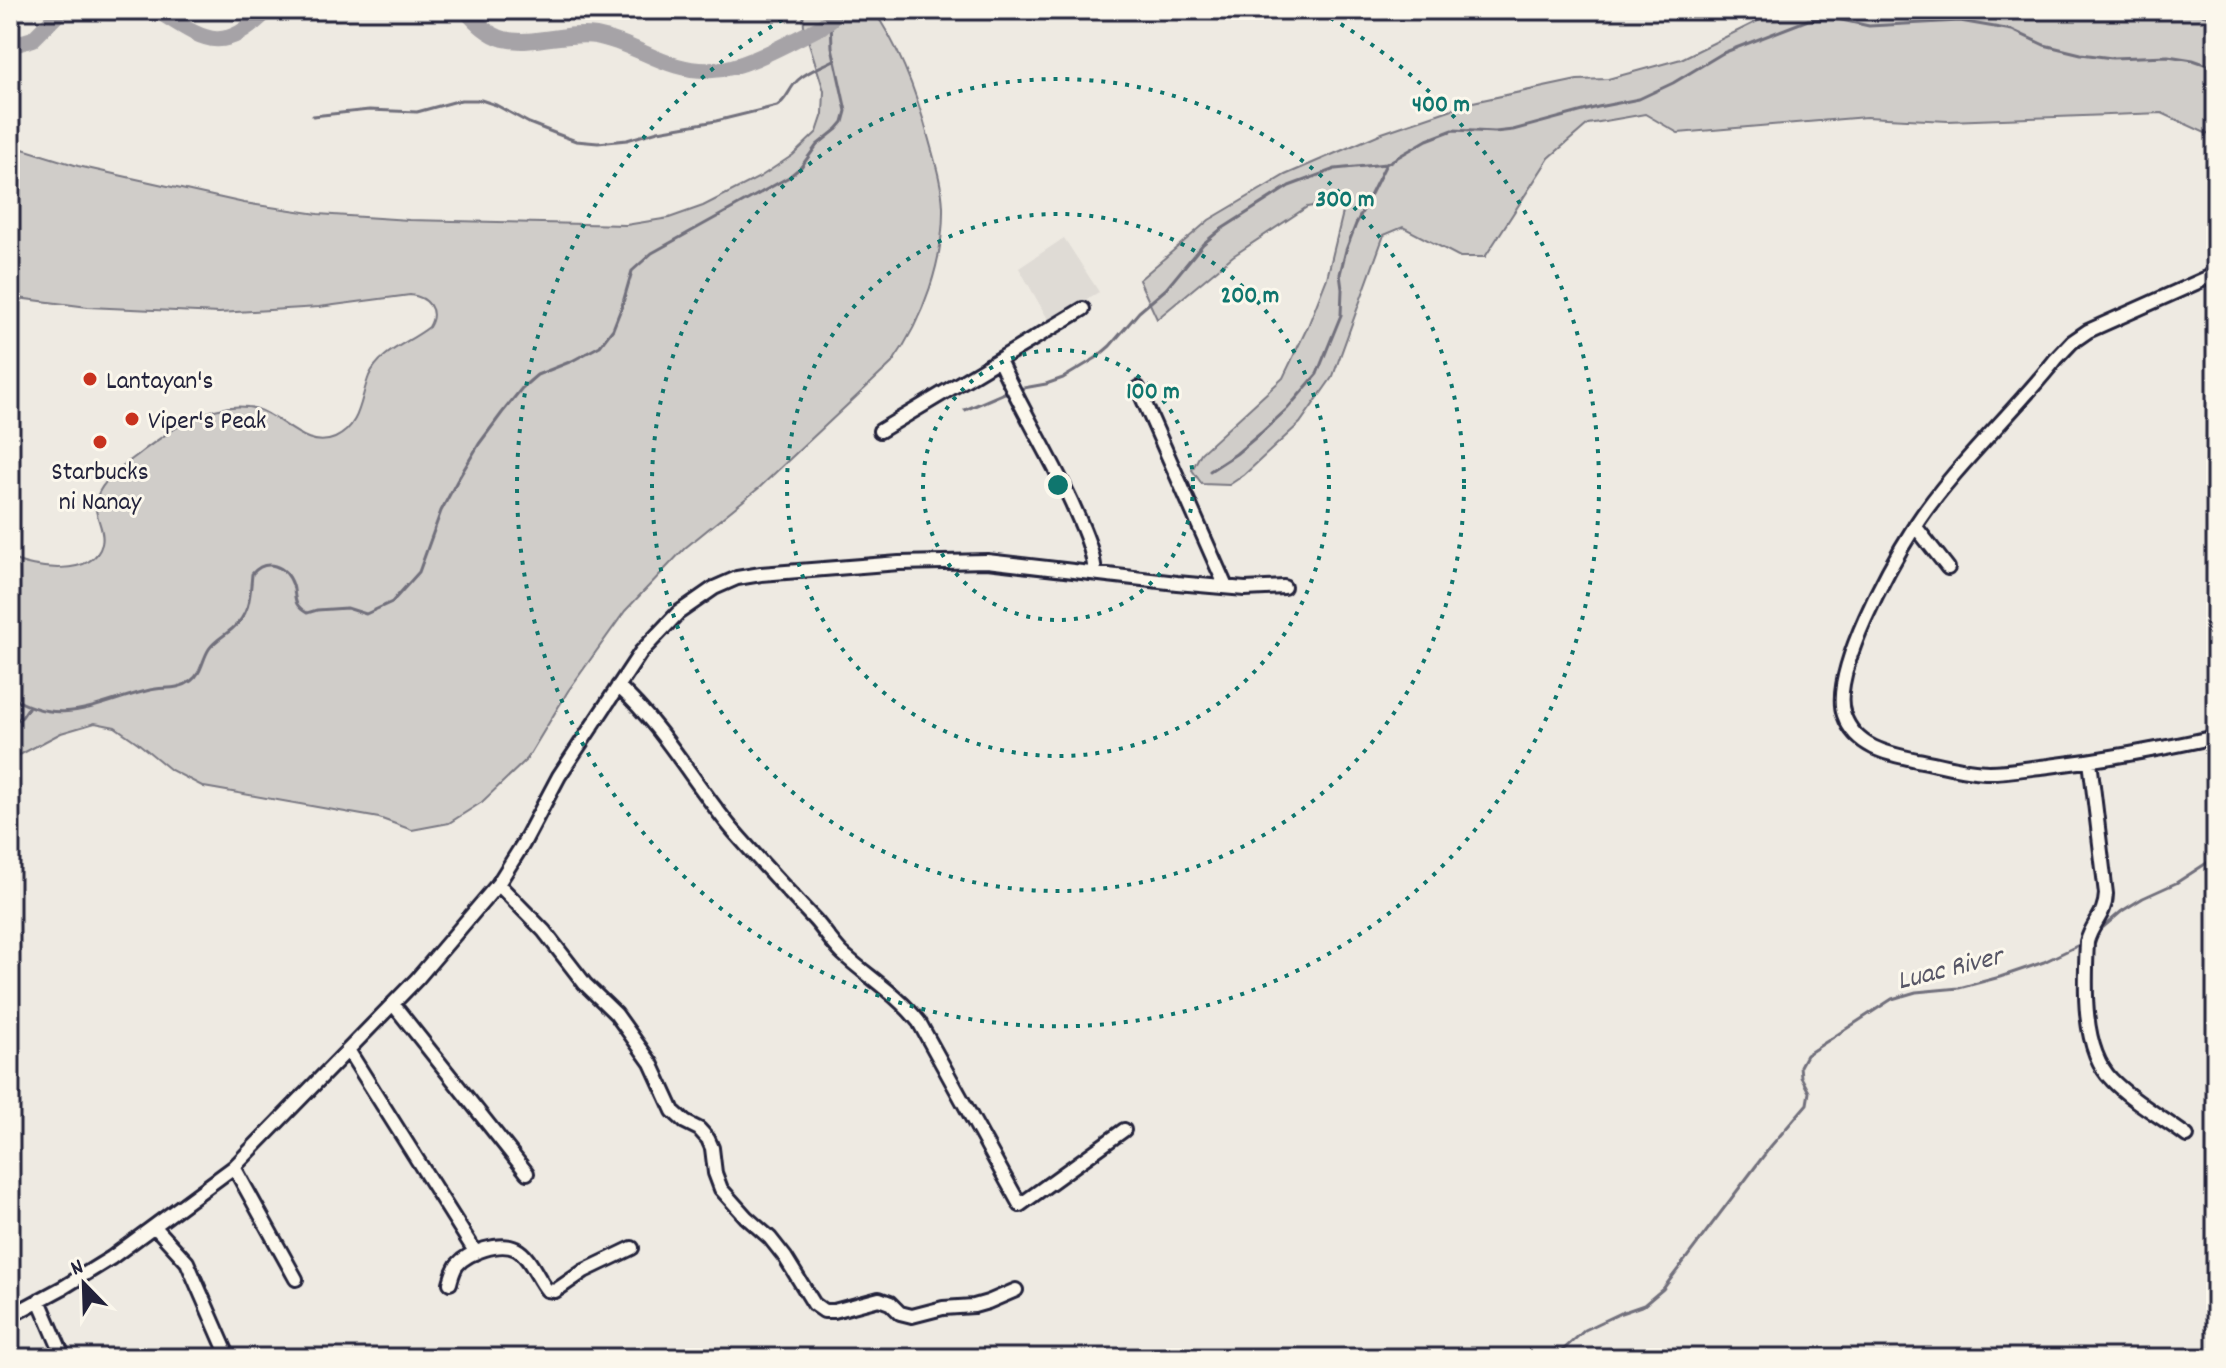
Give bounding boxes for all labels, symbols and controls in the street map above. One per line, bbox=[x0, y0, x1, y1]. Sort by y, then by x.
text: 400 m bbox=[1412, 89, 1470, 123]
text: 300 m bbox=[1316, 184, 1374, 218]
text: 200 m bbox=[1221, 280, 1279, 314]
place label: Lantayan's bbox=[106, 364, 213, 401]
marker: Lantayan's bbox=[81, 370, 99, 388]
text: 100 m bbox=[1126, 376, 1180, 410]
place label: Viper's Peak bbox=[148, 404, 266, 441]
marker: Viper's Peak bbox=[123, 410, 141, 428]
marker: Starbucks ni Nanay bbox=[91, 433, 109, 451]
place label: Starbucks ni Nanay bbox=[51, 455, 149, 522]
centre of rings bbox=[1044, 471, 1072, 499]
water label: Luac River bbox=[1893, 938, 2011, 1003]
north arrow bbox=[44, 1244, 124, 1324]
text: N bbox=[66, 1252, 89, 1285]

